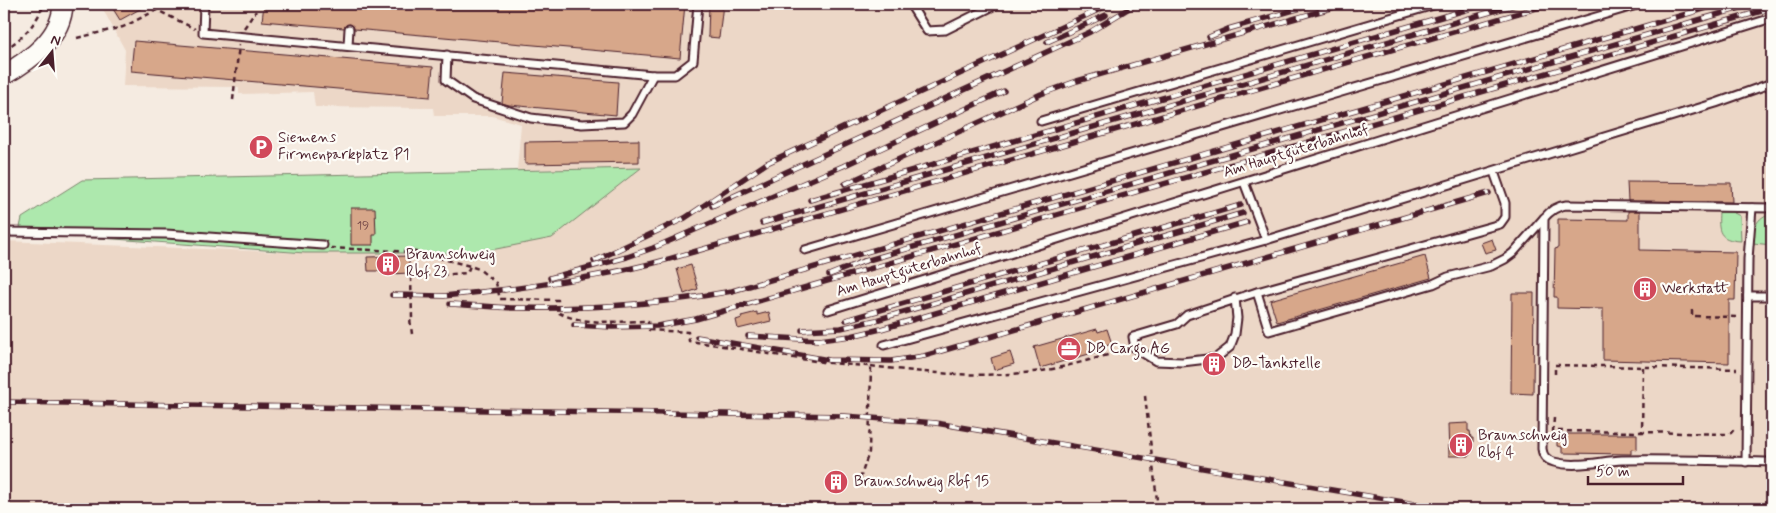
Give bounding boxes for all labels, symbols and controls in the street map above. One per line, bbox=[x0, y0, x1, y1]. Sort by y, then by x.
north arrow bbox=[28, 28, 78, 78]
text: N bbox=[48, 31, 63, 50]
street label: Am Hauptgüterbahnhof bbox=[1221, 119, 1371, 184]
place label: Siemens Firmenparkplatz P1 bbox=[278, 128, 410, 165]
parking icon: Siemens Firmenparkplatz P1 bbox=[248, 134, 274, 160]
house number: 19 bbox=[357, 218, 369, 234]
street label: Am Hauptgüterbahnhof bbox=[834, 238, 984, 303]
place label: Braunschweig Rbf 23 bbox=[406, 245, 495, 282]
building icon: Braunschweig Rbf 23 bbox=[375, 251, 401, 277]
building icon: Werkstatt bbox=[1632, 276, 1658, 302]
place label: Werkstatt bbox=[1662, 279, 1729, 299]
office icon: DB Cargo AG bbox=[1056, 336, 1082, 362]
place label: DB Cargo AG bbox=[1086, 339, 1170, 360]
building icon: DB-Tankstelle bbox=[1201, 351, 1227, 377]
place label: DB-Tankstelle bbox=[1232, 354, 1321, 374]
place label: Braunschweig Rbf 4 bbox=[1478, 426, 1567, 463]
building icon: Braunschweig Rbf 4 bbox=[1448, 432, 1474, 458]
scale bar bbox=[1588, 453, 1684, 485]
text: 50 m bbox=[1596, 462, 1630, 482]
building icon: Braunschweig Rbf 15 bbox=[823, 469, 849, 495]
place label: Braunschweig Rbf 15 bbox=[854, 472, 989, 492]

